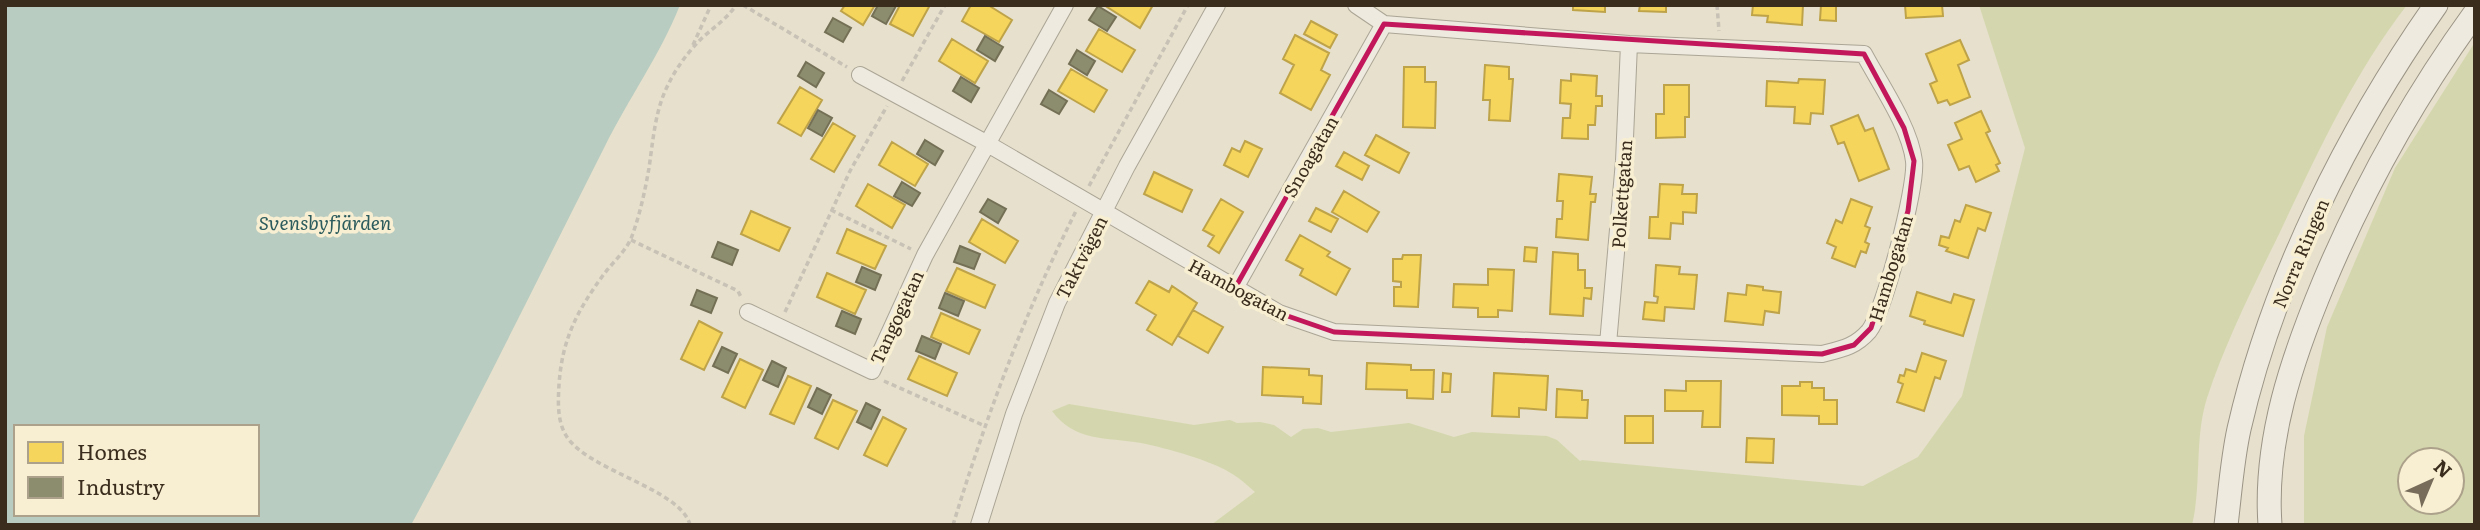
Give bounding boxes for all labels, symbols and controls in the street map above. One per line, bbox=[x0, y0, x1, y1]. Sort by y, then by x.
street label: Snoagatan bbox=[1276, 110, 1344, 202]
street label: Polkettgatan bbox=[1604, 139, 1638, 249]
street label: Norra Ringen bbox=[2265, 194, 2335, 312]
water label: Svensbyfjärden bbox=[259, 208, 392, 236]
street label: Taktvägen bbox=[1048, 210, 1114, 304]
street label: Hambogatan bbox=[1861, 211, 1919, 325]
street label: Hambogatan bbox=[1184, 251, 1294, 327]
street label: Tangogatan bbox=[862, 265, 930, 369]
legend bbox=[14, 425, 259, 516]
text: Homes bbox=[77, 435, 147, 466]
north arrow bbox=[2396, 446, 2466, 516]
text: N bbox=[2428, 452, 2459, 484]
text: Industry bbox=[77, 470, 165, 501]

